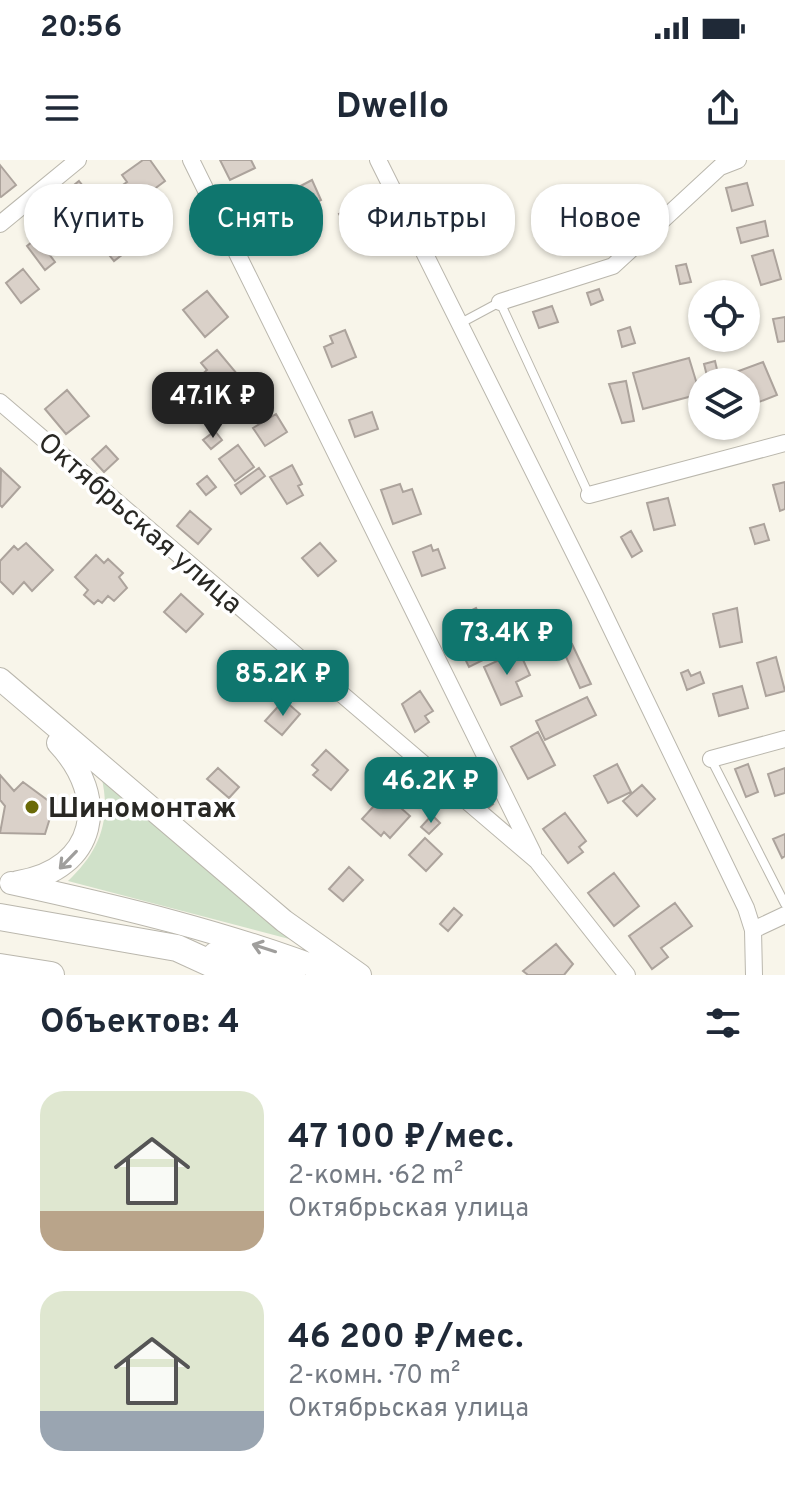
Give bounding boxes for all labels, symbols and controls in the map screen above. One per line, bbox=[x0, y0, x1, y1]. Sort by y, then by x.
text: 20:56 bbox=[40, 10, 122, 47]
text: Dwello bbox=[336, 85, 449, 131]
icon: menu bbox=[40, 86, 84, 130]
icon: share bbox=[701, 86, 745, 130]
chip: Купить bbox=[24, 184, 173, 256]
chip: Снять bbox=[189, 184, 323, 256]
chip: Фильтры bbox=[339, 184, 515, 256]
chip: Новое bbox=[531, 184, 669, 256]
map controls bbox=[688, 280, 760, 440]
button: locate bbox=[688, 280, 760, 352]
button: layers bbox=[688, 368, 760, 440]
pin: 47.1K ₽ bbox=[139, 372, 287, 440]
text: 47.1K ₽ bbox=[170, 381, 256, 414]
street label: Октябрьская улица bbox=[29, 426, 249, 623]
pin: 73.4K ₽ bbox=[433, 609, 581, 677]
text: 73.4K ₽ bbox=[460, 618, 554, 651]
pin: 85.2K ₽ bbox=[209, 650, 357, 718]
text: 85.2K ₽ bbox=[235, 659, 331, 692]
pin: 46.2K ₽ bbox=[357, 757, 505, 825]
text: 46.2K ₽ bbox=[383, 766, 479, 799]
place label: Шиномонтаж bbox=[48, 792, 237, 828]
marker: Шиномонтаж bbox=[23, 798, 41, 816]
one-way arrow bbox=[59, 850, 78, 869]
one-way arrow bbox=[251, 940, 277, 955]
icon: filters bbox=[701, 1001, 745, 1045]
text: Объектов: 4 bbox=[40, 1002, 240, 1045]
text: 47 100 ₽/мес. bbox=[288, 1117, 514, 1160]
icon: home bbox=[104, 1123, 200, 1219]
text: 2-комн. · 62 m² bbox=[288, 1160, 464, 1193]
text: Октябрьская улица bbox=[288, 1193, 529, 1226]
text: 46 200 ₽/мес. bbox=[288, 1317, 523, 1360]
icon: home bbox=[104, 1323, 200, 1419]
text: 2-комн. · 70 m² bbox=[288, 1360, 461, 1393]
text: Октябрьская улица bbox=[288, 1393, 529, 1426]

